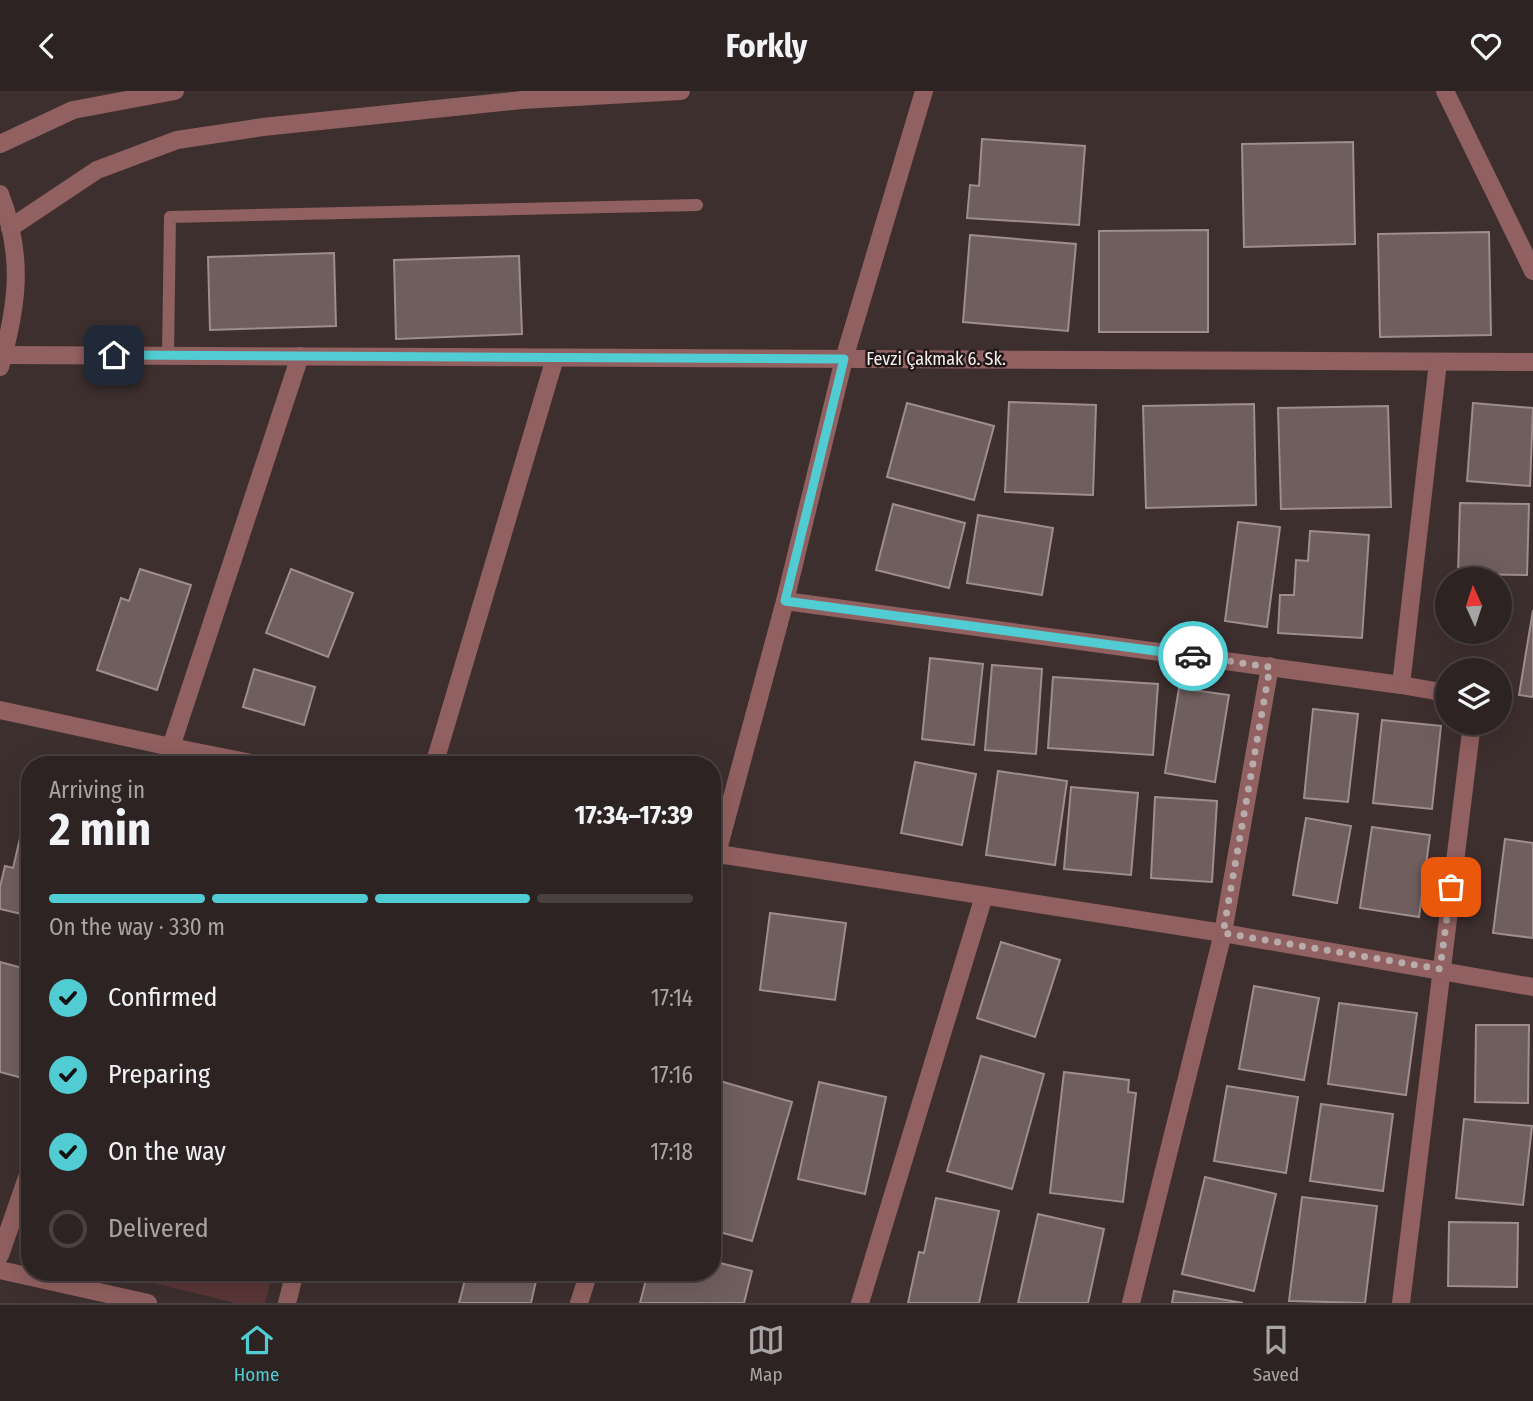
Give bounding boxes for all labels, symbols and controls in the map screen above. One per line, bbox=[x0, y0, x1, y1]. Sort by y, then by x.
icon: back bbox=[28, 27, 66, 65]
text: Forkly bbox=[726, 27, 807, 65]
icon: heart bbox=[1467, 27, 1505, 65]
pin bbox=[84, 325, 144, 385]
icon: home bbox=[95, 336, 133, 374]
street label: Fevzi Çakmak 6. Sk. bbox=[866, 348, 1006, 370]
north arrow bbox=[1435, 567, 1512, 644]
map controls bbox=[1435, 567, 1512, 735]
courier bbox=[1158, 621, 1228, 691]
icon: car bbox=[1174, 637, 1212, 675]
button: layers bbox=[1435, 658, 1512, 735]
text: Arriving in bbox=[49, 776, 145, 804]
text: 17:34–17:39 bbox=[574, 800, 693, 831]
text: 2 min bbox=[49, 802, 151, 857]
pin bbox=[1421, 857, 1481, 917]
icon: bag bbox=[1432, 868, 1470, 906]
text: On the way · 330 m bbox=[49, 913, 225, 941]
icon: check bbox=[49, 979, 87, 1017]
text: Confirmed bbox=[108, 982, 218, 1013]
text: 17:14 bbox=[651, 984, 693, 1012]
icon: check bbox=[49, 1056, 87, 1094]
text: Preparing bbox=[108, 1059, 210, 1090]
text: 17:16 bbox=[650, 1061, 693, 1089]
icon: check bbox=[49, 1133, 87, 1171]
text: On the way bbox=[108, 1136, 226, 1167]
text: 17:18 bbox=[650, 1138, 693, 1166]
text: Delivered bbox=[108, 1213, 209, 1244]
tab: Home bbox=[234, 1321, 279, 1386]
tab: Map bbox=[747, 1321, 785, 1386]
tab: Saved bbox=[1253, 1321, 1299, 1386]

